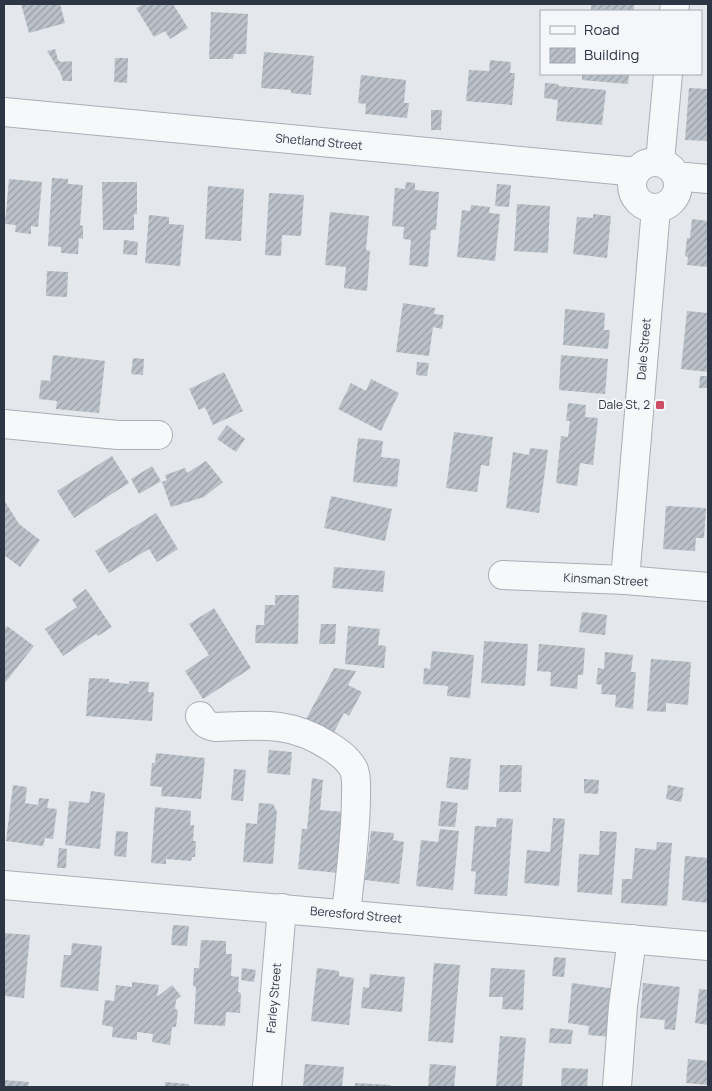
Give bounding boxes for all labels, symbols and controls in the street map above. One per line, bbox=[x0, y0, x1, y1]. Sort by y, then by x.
legend bbox=[540, 10, 702, 75]
text: Road bbox=[584, 19, 620, 40]
text: Building bbox=[584, 44, 639, 65]
street label: Shetland Street bbox=[275, 129, 364, 154]
street label: Dale Street bbox=[632, 317, 655, 381]
place label: Dale St, 2 bbox=[598, 396, 650, 413]
marker: Dale St, 2 bbox=[654, 399, 666, 411]
street label: Kinsman Street bbox=[563, 569, 649, 590]
street label: Beresford Street bbox=[309, 902, 403, 927]
street label: Farley Street bbox=[262, 962, 285, 1034]

